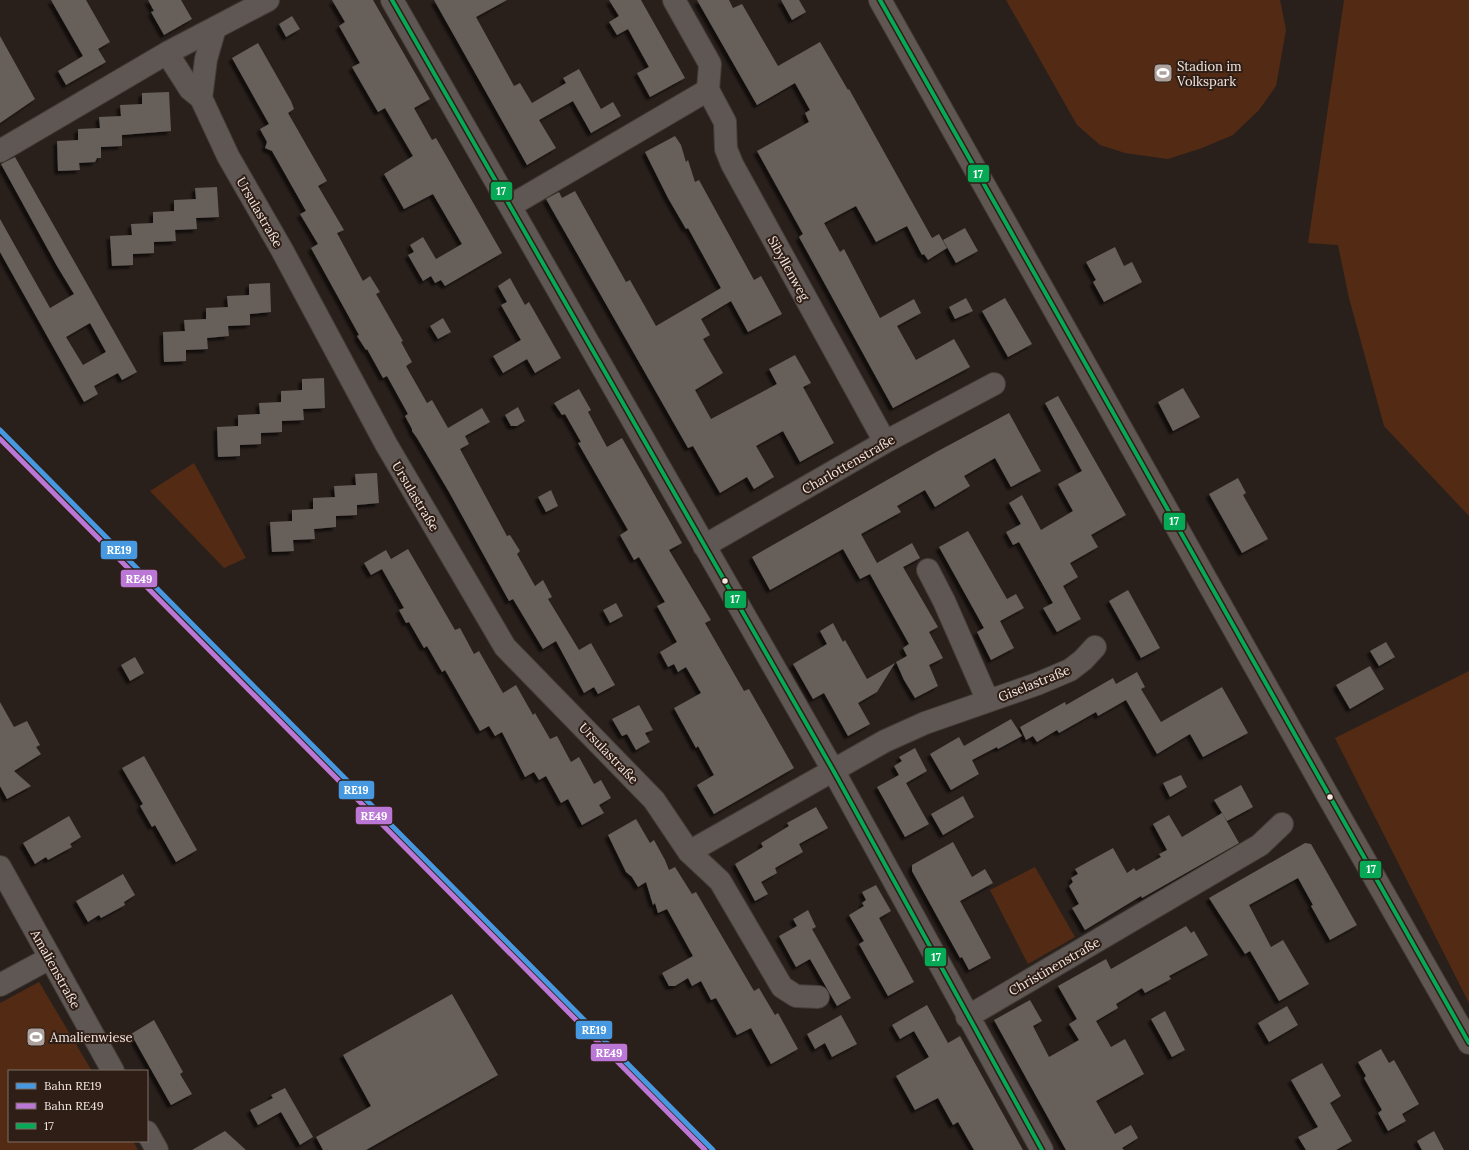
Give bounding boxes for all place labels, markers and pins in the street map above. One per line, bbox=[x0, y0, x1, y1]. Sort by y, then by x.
place label: Stadion im Volkspark bbox=[1176, 58, 1242, 90]
sports icon: Stadion im Volkspark bbox=[1152, 62, 1174, 84]
unlabelled marker bbox=[720, 576, 730, 586]
unlabelled marker bbox=[1325, 792, 1335, 802]
sports icon: Amalienwiese bbox=[25, 1026, 47, 1048]
place label: Amalienwiese bbox=[49, 1029, 133, 1046]

